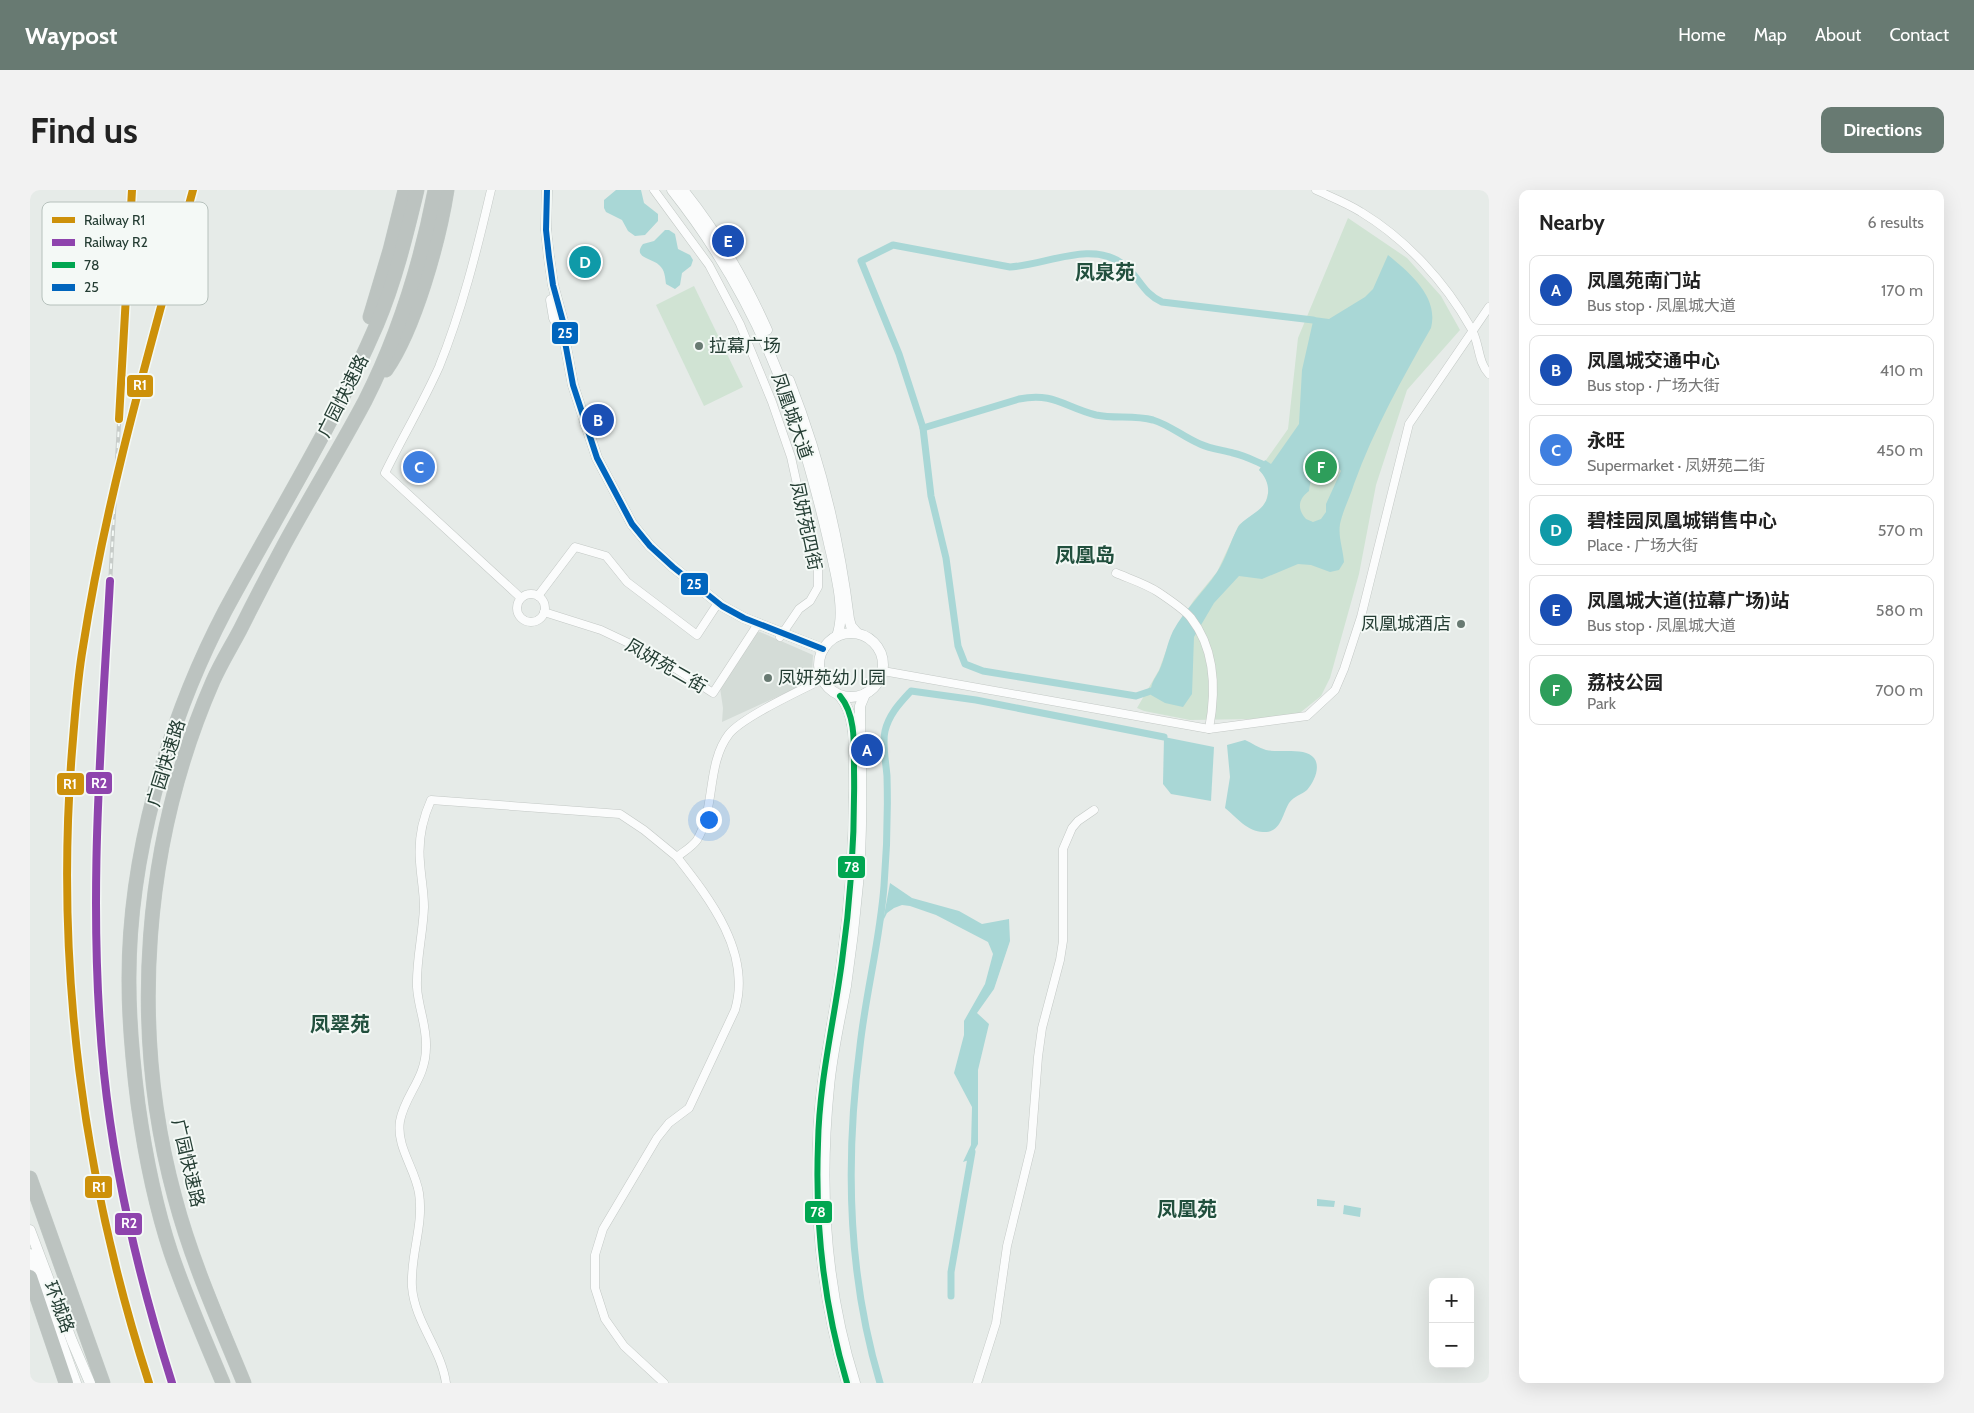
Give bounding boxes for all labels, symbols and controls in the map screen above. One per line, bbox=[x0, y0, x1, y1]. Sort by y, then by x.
text: Waypost bbox=[25, 21, 117, 50]
text: Home bbox=[1678, 24, 1726, 46]
text: Map bbox=[1754, 24, 1787, 46]
text: About bbox=[1815, 24, 1861, 46]
text: Contact bbox=[1889, 24, 1949, 46]
button: Directions bbox=[1821, 107, 1944, 153]
text: Find us bbox=[30, 109, 138, 152]
legend bbox=[42, 202, 208, 305]
text: Nearby bbox=[1539, 210, 1605, 235]
text: Railway R1 bbox=[84, 211, 145, 229]
text: 6 results bbox=[1868, 213, 1924, 232]
pin: E bbox=[712, 222, 744, 260]
text: Railway R2 bbox=[84, 233, 148, 251]
pin: D bbox=[569, 243, 601, 281]
text: 78 bbox=[84, 256, 100, 274]
district label: 凤泉苑 bbox=[1075, 260, 1135, 284]
text: 凤凰苑南门站 bbox=[1587, 269, 1701, 292]
text: 25 bbox=[84, 278, 99, 296]
text: A bbox=[1551, 281, 1561, 300]
text: 170 m bbox=[1881, 281, 1923, 300]
text: Bus stop · 凤凰城大道 bbox=[1587, 296, 1736, 315]
line badge: 25 bbox=[551, 321, 579, 345]
text: 25 bbox=[558, 324, 572, 342]
place label: 拉幕广场 bbox=[709, 335, 781, 357]
marker: 拉幕广场 bbox=[693, 340, 705, 352]
text: 凤凰城交通中心 bbox=[1587, 349, 1720, 372]
street label: 广园快速路 bbox=[313, 351, 373, 441]
text: B bbox=[1551, 361, 1561, 380]
text: 410 m bbox=[1880, 361, 1923, 380]
street label: 凤凰城大道 bbox=[767, 370, 817, 462]
line badge: R1 bbox=[126, 374, 154, 398]
text: R1 bbox=[133, 376, 147, 394]
text: Bus stop · 广场大街 bbox=[1587, 376, 1720, 395]
pin: B bbox=[582, 401, 614, 439]
text: 永旺 bbox=[1587, 429, 1625, 452]
text: C bbox=[1551, 441, 1561, 460]
text: 450 m bbox=[1876, 441, 1923, 460]
pin: C bbox=[403, 448, 435, 486]
pin: F bbox=[1305, 448, 1337, 486]
text: Supermarket · 凤妍苑二街 bbox=[1587, 456, 1765, 475]
street label: 凤妍苑四街 bbox=[786, 480, 826, 572]
text: 碧桂园凤凰城销售中心 bbox=[1587, 509, 1777, 532]
text: D bbox=[1550, 521, 1562, 540]
text: 570 m bbox=[1878, 521, 1923, 540]
text: Place · 广场大街 bbox=[1587, 536, 1698, 555]
district label: 凤凰岛 bbox=[1055, 543, 1115, 567]
line badge: 25 bbox=[680, 572, 709, 596]
text: 25 bbox=[687, 575, 701, 593]
text: 凤凰城大道(拉幕广场)站 bbox=[1587, 589, 1789, 612]
text: E bbox=[1551, 601, 1561, 620]
text: 580 m bbox=[1876, 601, 1923, 620]
place label: 凤凰城酒店 bbox=[1361, 613, 1451, 635]
text: Bus stop · 凤凰城大道 bbox=[1587, 616, 1736, 635]
marker: 凤凰城酒店 bbox=[1455, 618, 1467, 630]
street label: 凤妍苑二街 bbox=[622, 634, 710, 698]
place label: 凤妍苑幼儿园 bbox=[778, 667, 886, 689]
text: 荔枝公园 bbox=[1587, 671, 1663, 694]
marker: 凤妍苑幼儿园 bbox=[762, 672, 774, 684]
text: F bbox=[1552, 681, 1560, 700]
text: 700 m bbox=[1875, 681, 1923, 700]
text: Park bbox=[1587, 694, 1616, 713]
street label: 广园快速路 bbox=[142, 717, 190, 809]
pin: A bbox=[851, 731, 883, 769]
line badge: R2 bbox=[85, 771, 113, 795]
line badge: R1 bbox=[56, 772, 85, 796]
text: R2 bbox=[91, 774, 107, 792]
text: R1 bbox=[63, 775, 77, 793]
your location bbox=[696, 807, 722, 833]
line badge: 78 bbox=[837, 855, 866, 879]
text: 78 bbox=[844, 858, 860, 876]
district label: 凤翠苑 bbox=[310, 1012, 370, 1036]
street label: 广园快速路 bbox=[167, 1117, 209, 1209]
line badge: R1 bbox=[84, 1175, 113, 1199]
text: R1 bbox=[92, 1178, 106, 1196]
district label: 凤凰苑 bbox=[1157, 1197, 1217, 1221]
line badge: 78 bbox=[804, 1200, 833, 1224]
text: 78 bbox=[810, 1203, 826, 1221]
line badge: R2 bbox=[114, 1212, 143, 1236]
text: R2 bbox=[121, 1214, 137, 1232]
street label: 环城路 bbox=[39, 1278, 79, 1336]
map controls bbox=[1429, 1278, 1474, 1368]
button: + bbox=[1429, 1278, 1474, 1323]
button: − bbox=[1429, 1323, 1474, 1368]

